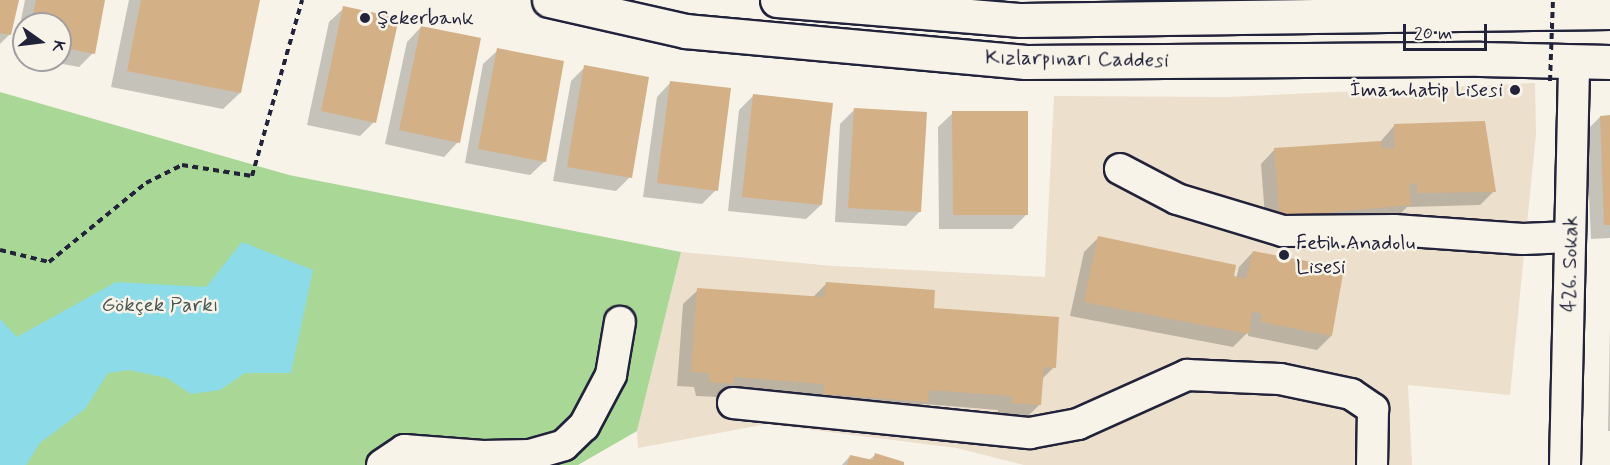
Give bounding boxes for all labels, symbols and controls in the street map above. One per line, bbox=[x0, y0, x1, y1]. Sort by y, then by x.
place label: Şekerbank bbox=[377, 5, 474, 31]
marker: Şekerbank bbox=[358, 11, 372, 25]
north arrow bbox=[12, 12, 72, 72]
scale bar bbox=[1406, 12, 1490, 50]
text: 20 m bbox=[1414, 22, 1452, 46]
text: K bbox=[46, 38, 70, 54]
street label: Kızlarpınarı Caddesi bbox=[985, 45, 1169, 73]
place label: İmamhatip Lisesi bbox=[1348, 77, 1503, 103]
marker: İmamhatip Lisesi bbox=[1508, 83, 1522, 97]
street label: 426. Sokak bbox=[1557, 216, 1583, 312]
place label: Fetih Anadolu Lisesi bbox=[1296, 230, 1413, 280]
marker: Fetih Anadolu Lisesi bbox=[1277, 248, 1291, 262]
park label: Gökçek Parkı bbox=[102, 292, 218, 318]

